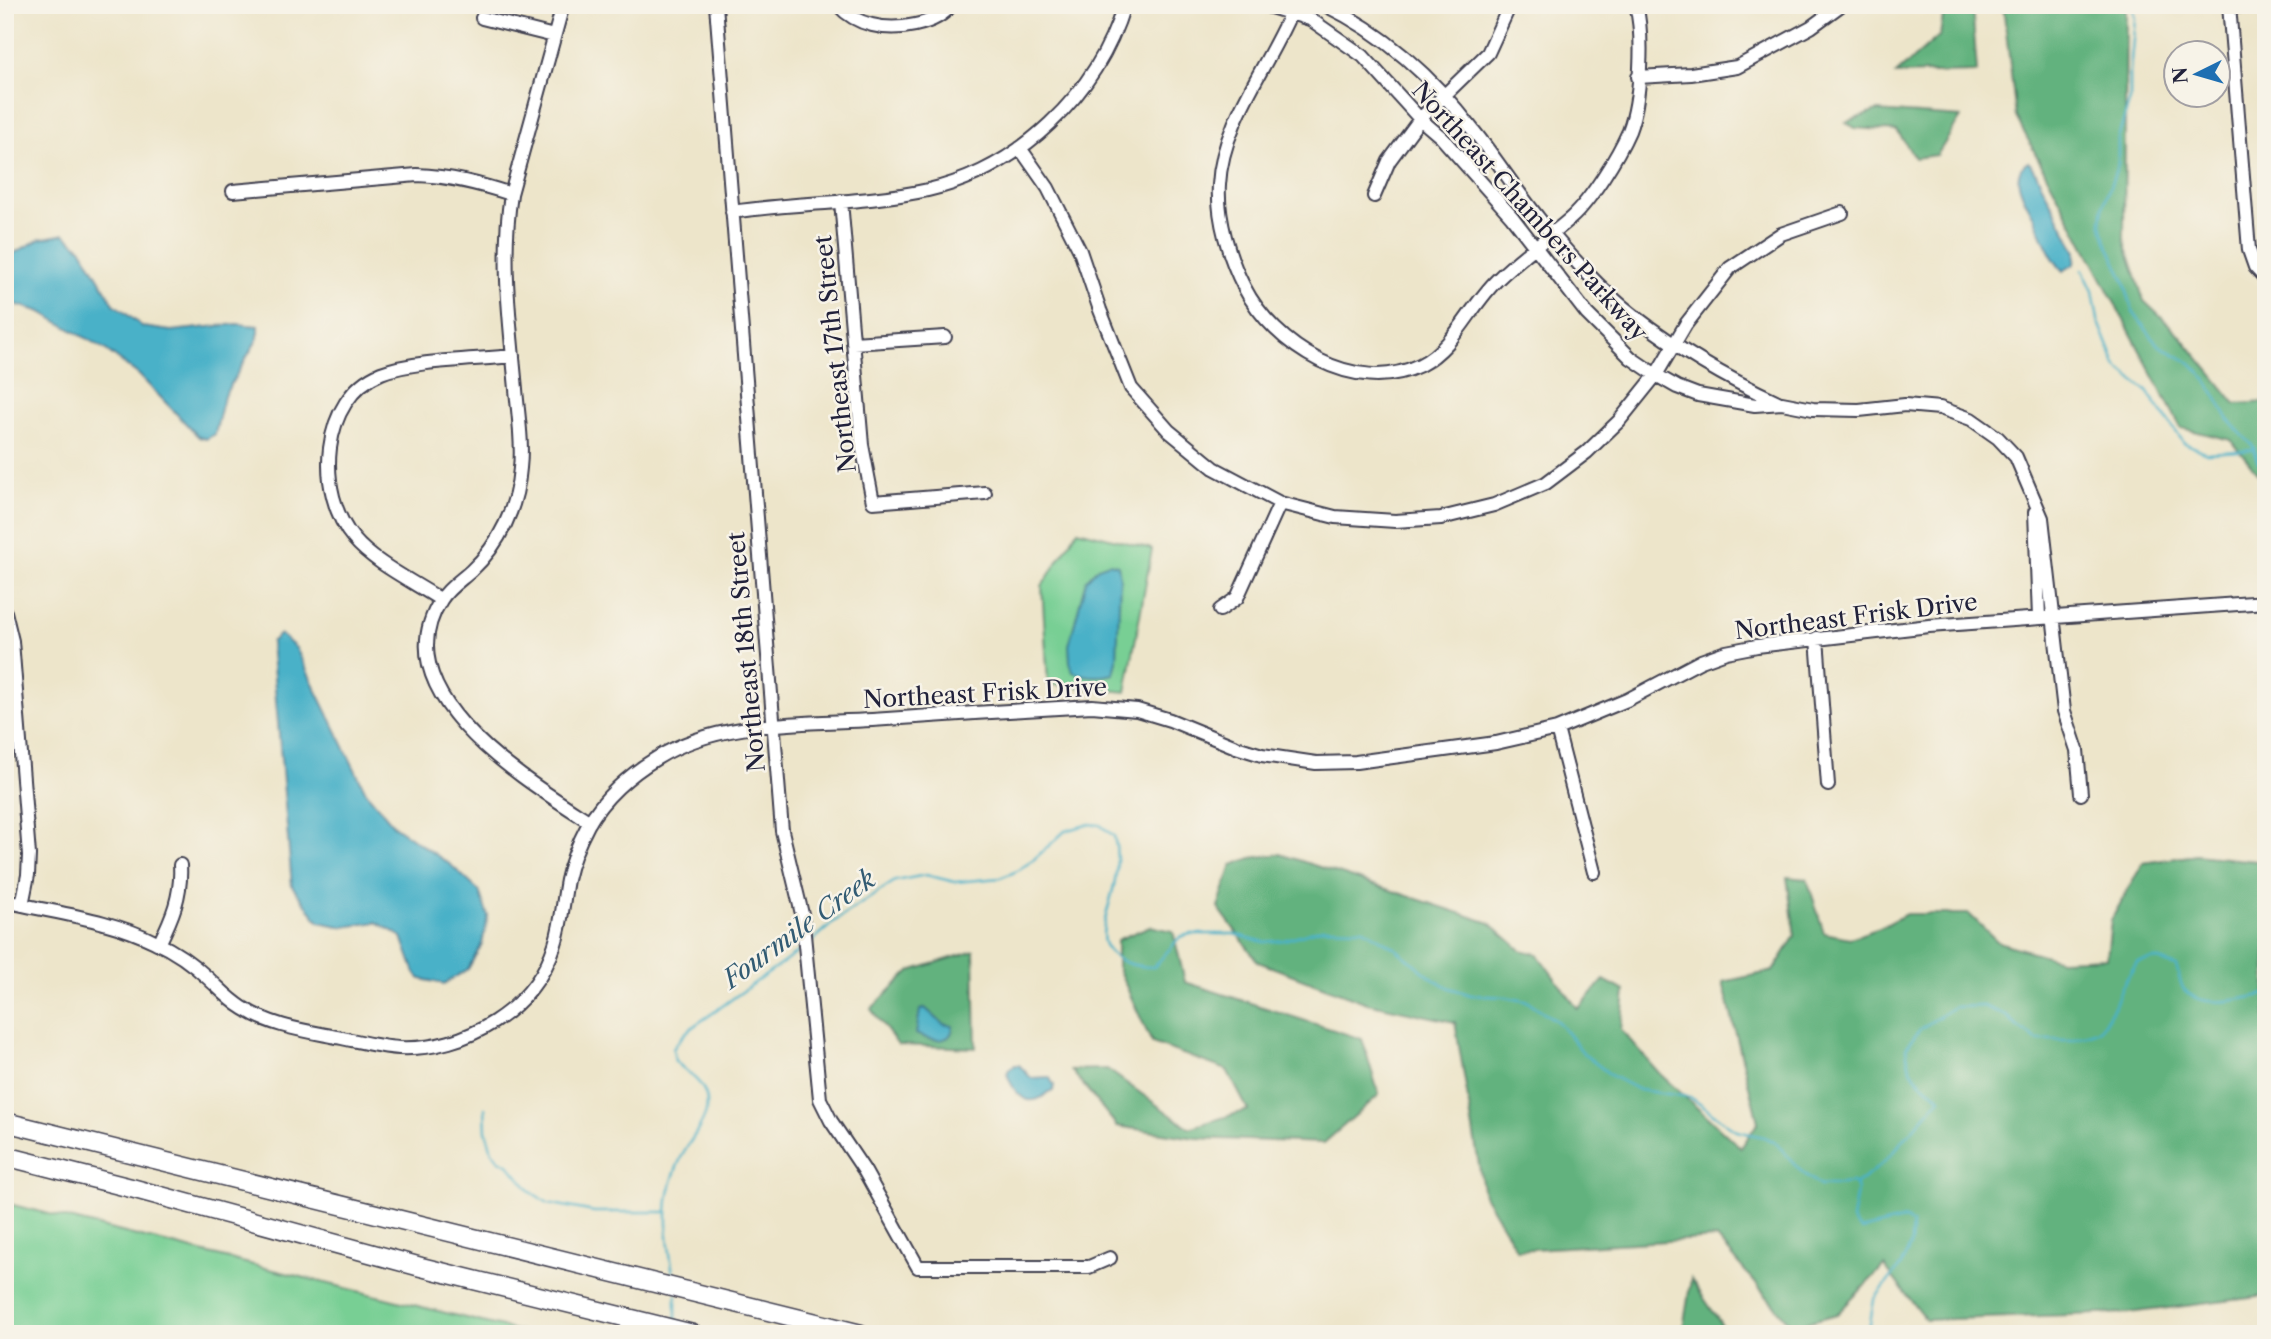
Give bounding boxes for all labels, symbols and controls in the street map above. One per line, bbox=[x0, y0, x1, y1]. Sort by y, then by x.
north arrow bbox=[2162, 38, 2232, 108]
text: N bbox=[2168, 66, 2193, 85]
street label: Northeast Chambers Parkway bbox=[1406, 76, 1654, 347]
street label: Northeast 17th Street bbox=[808, 233, 862, 474]
street label: Northeast 18th Street bbox=[721, 530, 771, 773]
street label: Northeast Frisk Drive bbox=[1733, 587, 1979, 645]
street label: Northeast Frisk Drive bbox=[862, 672, 1108, 714]
water label: Fourmile Creek bbox=[715, 862, 882, 996]

